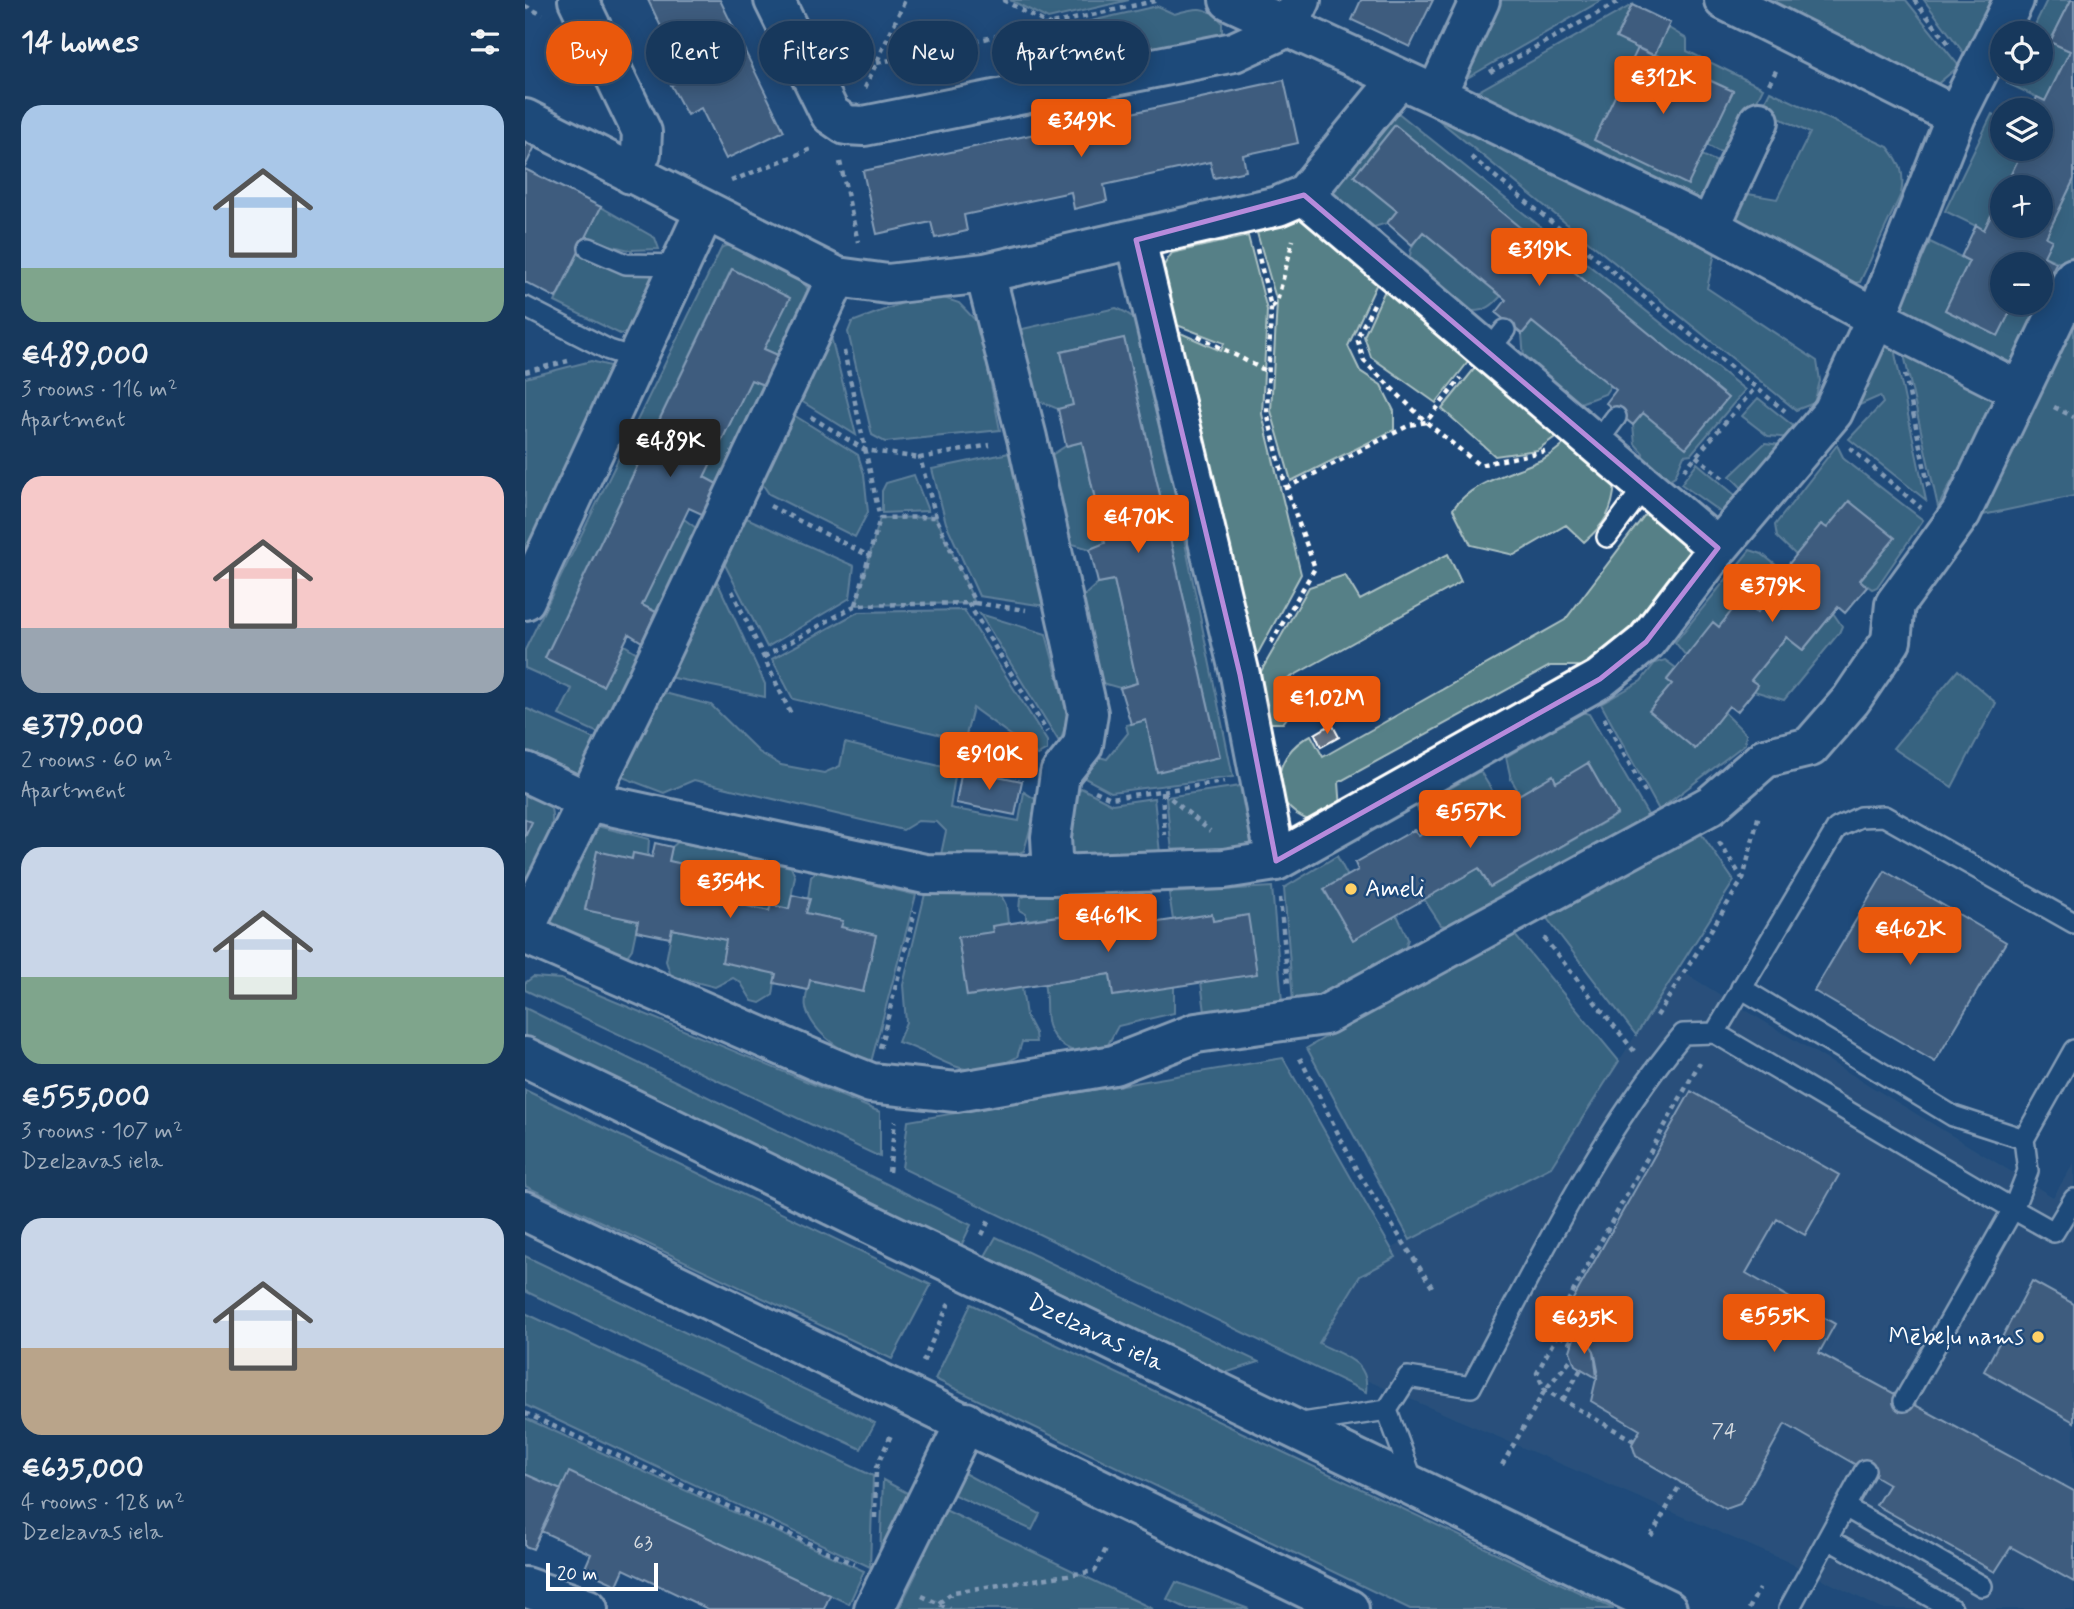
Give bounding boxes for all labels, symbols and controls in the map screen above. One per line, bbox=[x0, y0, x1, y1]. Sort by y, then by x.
chip: Buy bbox=[546, 21, 632, 84]
chip: Rent bbox=[646, 21, 745, 84]
chip: Filters bbox=[759, 21, 874, 84]
chip: New bbox=[888, 21, 978, 84]
chip: Apartment bbox=[992, 21, 1149, 84]
map controls bbox=[1990, 21, 2053, 315]
button: locate bbox=[1990, 21, 2053, 84]
text: 14 homes bbox=[21, 23, 139, 62]
icon: filters bbox=[466, 23, 504, 61]
pin: €312K bbox=[1614, 57, 1712, 116]
text: €312K bbox=[1630, 64, 1696, 94]
button: layers bbox=[1990, 98, 2053, 161]
pin: €349K bbox=[1032, 100, 1130, 159]
text: €349K bbox=[1047, 107, 1115, 137]
icon: home bbox=[200, 150, 326, 276]
button: + bbox=[1990, 175, 2053, 238]
pin: €319K bbox=[1490, 229, 1588, 288]
text: €319K bbox=[1507, 236, 1571, 266]
button: − bbox=[1990, 252, 2053, 315]
text: €489,000 bbox=[21, 336, 149, 375]
text: 3 rooms · 116 m² bbox=[21, 375, 178, 405]
text: Apartment bbox=[21, 405, 126, 435]
pin: €489K bbox=[621, 420, 719, 479]
text: €489K bbox=[635, 427, 705, 457]
pin: €470K bbox=[1089, 496, 1187, 555]
text: €470K bbox=[1103, 503, 1173, 533]
icon: home bbox=[200, 521, 326, 647]
pin: €379K bbox=[1723, 564, 1821, 624]
text: €379K bbox=[1739, 572, 1805, 602]
pin: €1.02M bbox=[1270, 676, 1384, 736]
text: €1.02M bbox=[1289, 684, 1365, 714]
text: €379,000 bbox=[21, 707, 144, 746]
pin: €910K bbox=[940, 732, 1038, 792]
text: €910K bbox=[956, 740, 1022, 770]
text: 2 rooms · 60 m² bbox=[21, 746, 173, 776]
text: Apartment bbox=[21, 776, 126, 806]
pin: €557K bbox=[1421, 790, 1519, 850]
text: €557K bbox=[1435, 798, 1505, 828]
pin: €354K bbox=[681, 860, 779, 920]
text: €354K bbox=[696, 868, 764, 898]
place label: Ameli bbox=[1365, 874, 1425, 905]
marker: Ameli bbox=[1343, 881, 1359, 897]
icon: home bbox=[200, 892, 326, 1018]
pin: €461K bbox=[1059, 894, 1157, 954]
text: €461K bbox=[1075, 902, 1141, 932]
pin: €462K bbox=[1861, 908, 1959, 967]
text: €462K bbox=[1874, 915, 1946, 945]
text: €555,000 bbox=[21, 1078, 150, 1117]
text: 3 rooms · 107 m² bbox=[21, 1117, 183, 1147]
text: Dzelzavas iela bbox=[21, 1147, 163, 1177]
icon: home bbox=[200, 1263, 326, 1389]
street label: Dzelzavas iela bbox=[1022, 1287, 1170, 1379]
pin: €555K bbox=[1725, 1294, 1823, 1354]
pin: €635K bbox=[1535, 1296, 1633, 1356]
text: €555K bbox=[1739, 1302, 1809, 1332]
text: €635K bbox=[1551, 1304, 1617, 1334]
place label: Mēbeļu nams bbox=[1889, 1322, 2024, 1353]
marker: Mēbeļu nams bbox=[2030, 1329, 2046, 1345]
house number: 74 bbox=[1711, 1417, 1737, 1445]
text: €635,000 bbox=[21, 1449, 144, 1488]
text: 4 rooms · 128 m² bbox=[21, 1488, 185, 1518]
text: Dzelzavas iela bbox=[21, 1518, 163, 1548]
house number: 63 bbox=[633, 1529, 653, 1557]
scale bar bbox=[546, 1560, 658, 1592]
text: 20 m bbox=[557, 1562, 597, 1587]

